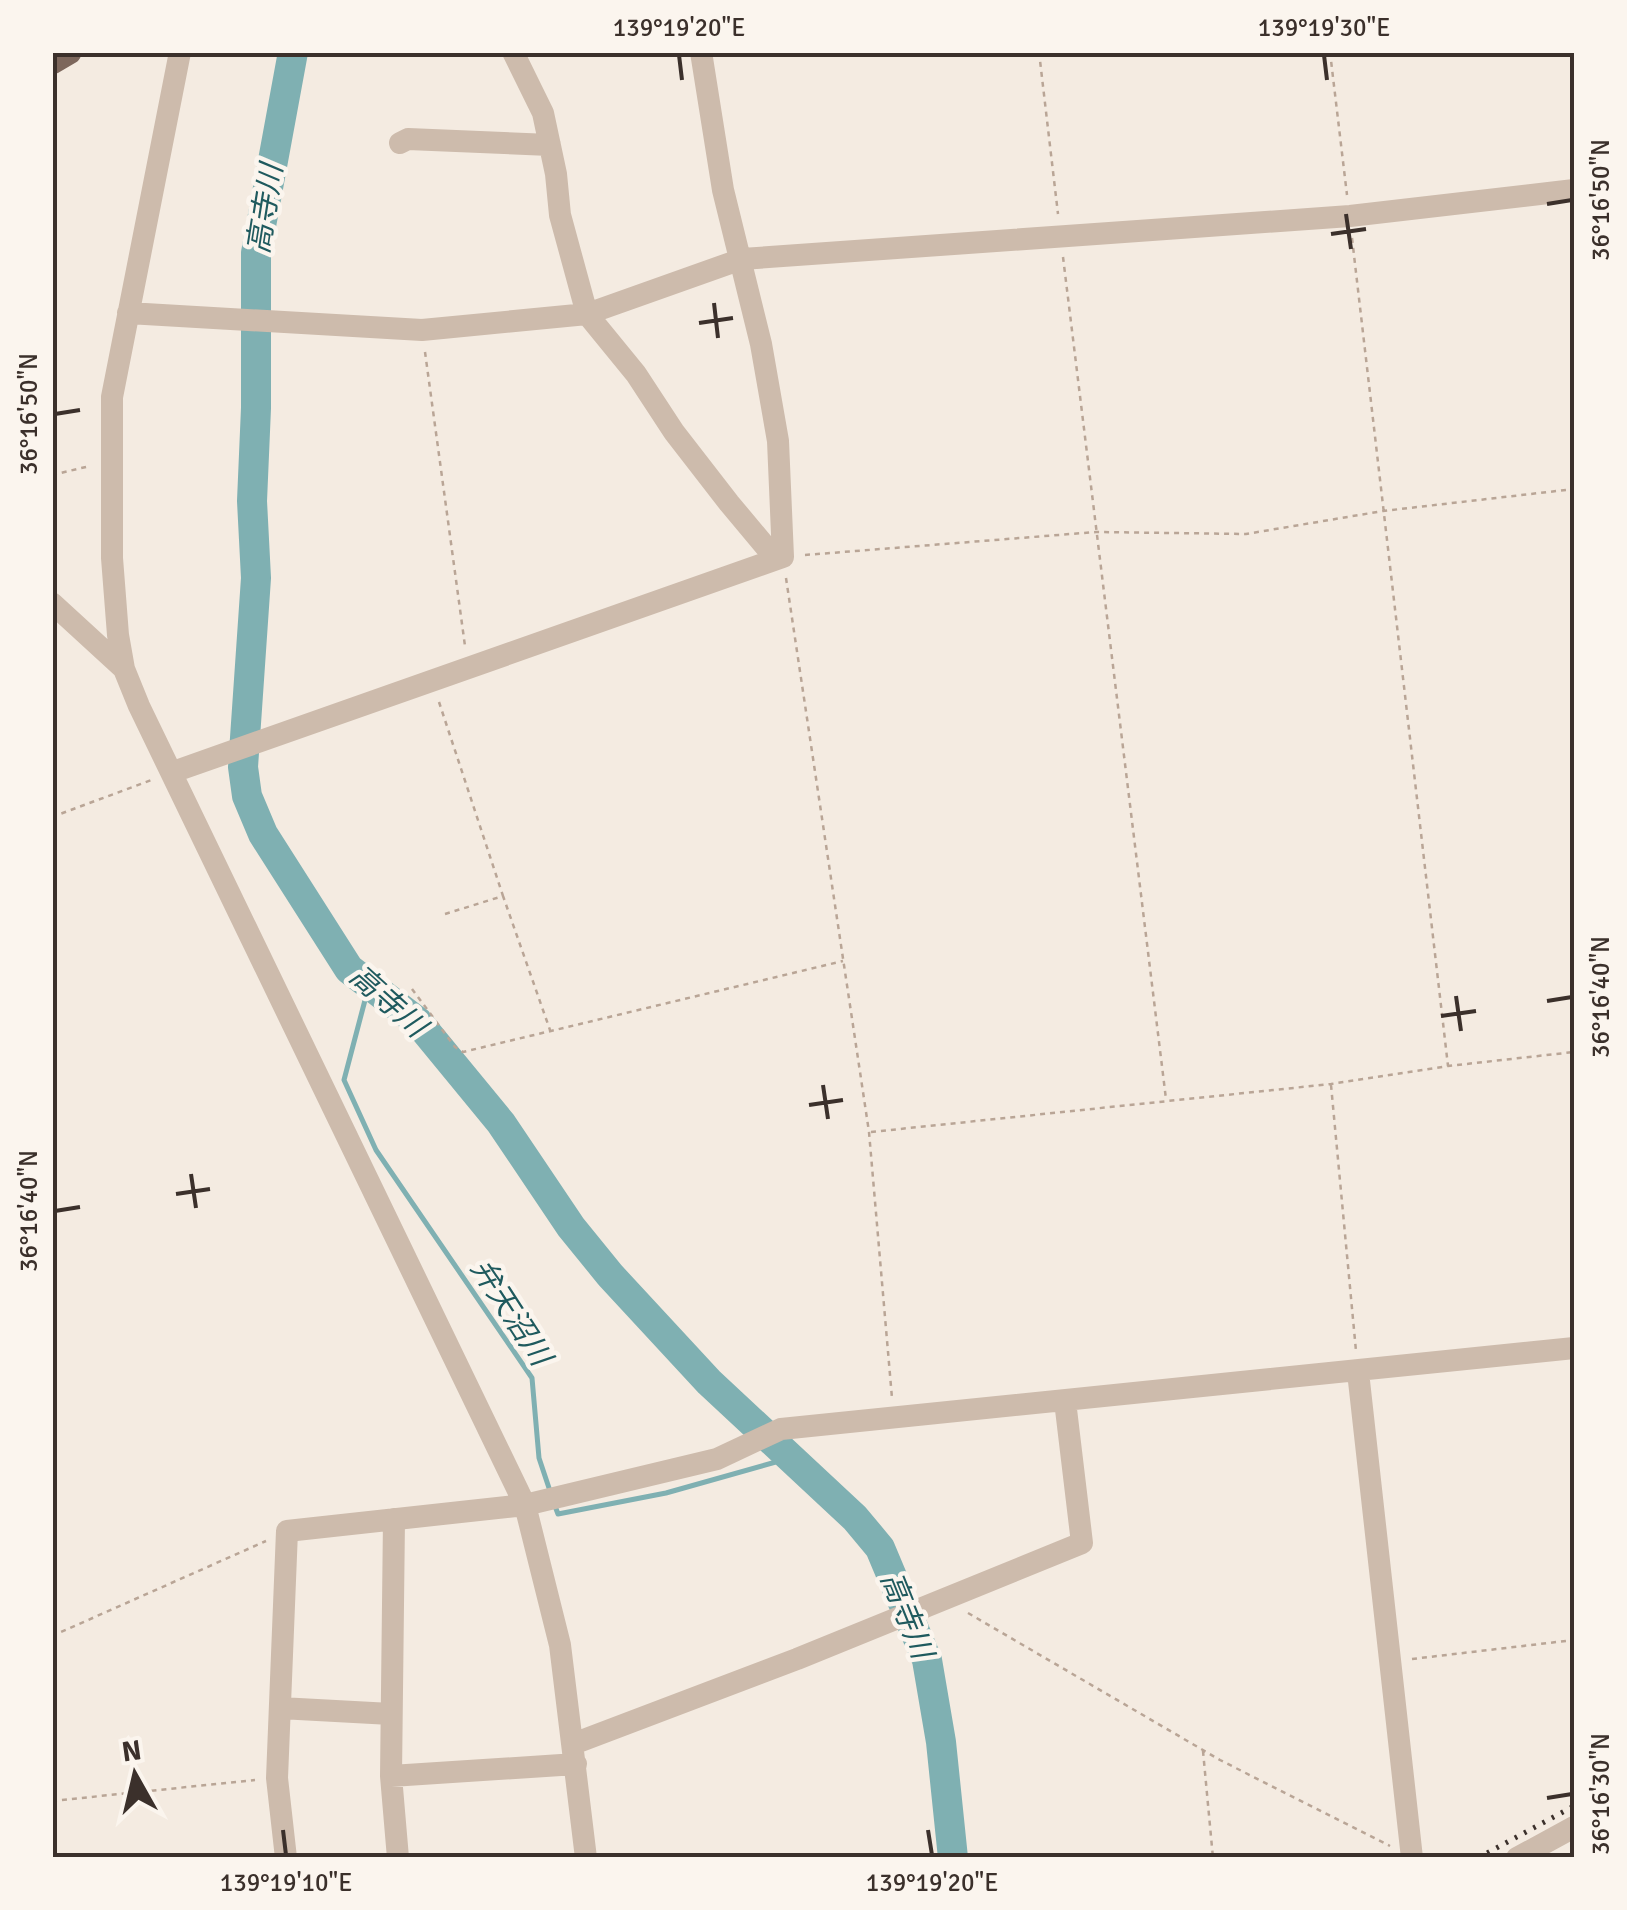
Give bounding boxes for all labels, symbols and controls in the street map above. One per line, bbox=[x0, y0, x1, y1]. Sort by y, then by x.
text: 139°19'20"E bbox=[613, 12, 745, 43]
text: 139°19'30"E bbox=[1258, 12, 1390, 43]
text: 36°16'50"N bbox=[1585, 139, 1616, 261]
water label: 高寺川 bbox=[240, 159, 291, 256]
text: 36°16'50"N bbox=[13, 353, 44, 475]
text: 36°16'40"N bbox=[1585, 936, 1616, 1058]
water label: 高寺川 bbox=[342, 958, 436, 1047]
text: 36°16'40"N bbox=[13, 1150, 44, 1272]
water label: 弁天沼川 bbox=[462, 1252, 560, 1375]
water label: 高寺川 bbox=[873, 1567, 942, 1667]
north arrow bbox=[85, 1725, 185, 1825]
text: N bbox=[120, 1733, 144, 1769]
text: 36°16'30"N bbox=[1585, 1733, 1616, 1855]
text: 139°19'10"E bbox=[220, 1867, 352, 1898]
text: 139°19'20"E bbox=[866, 1867, 998, 1898]

